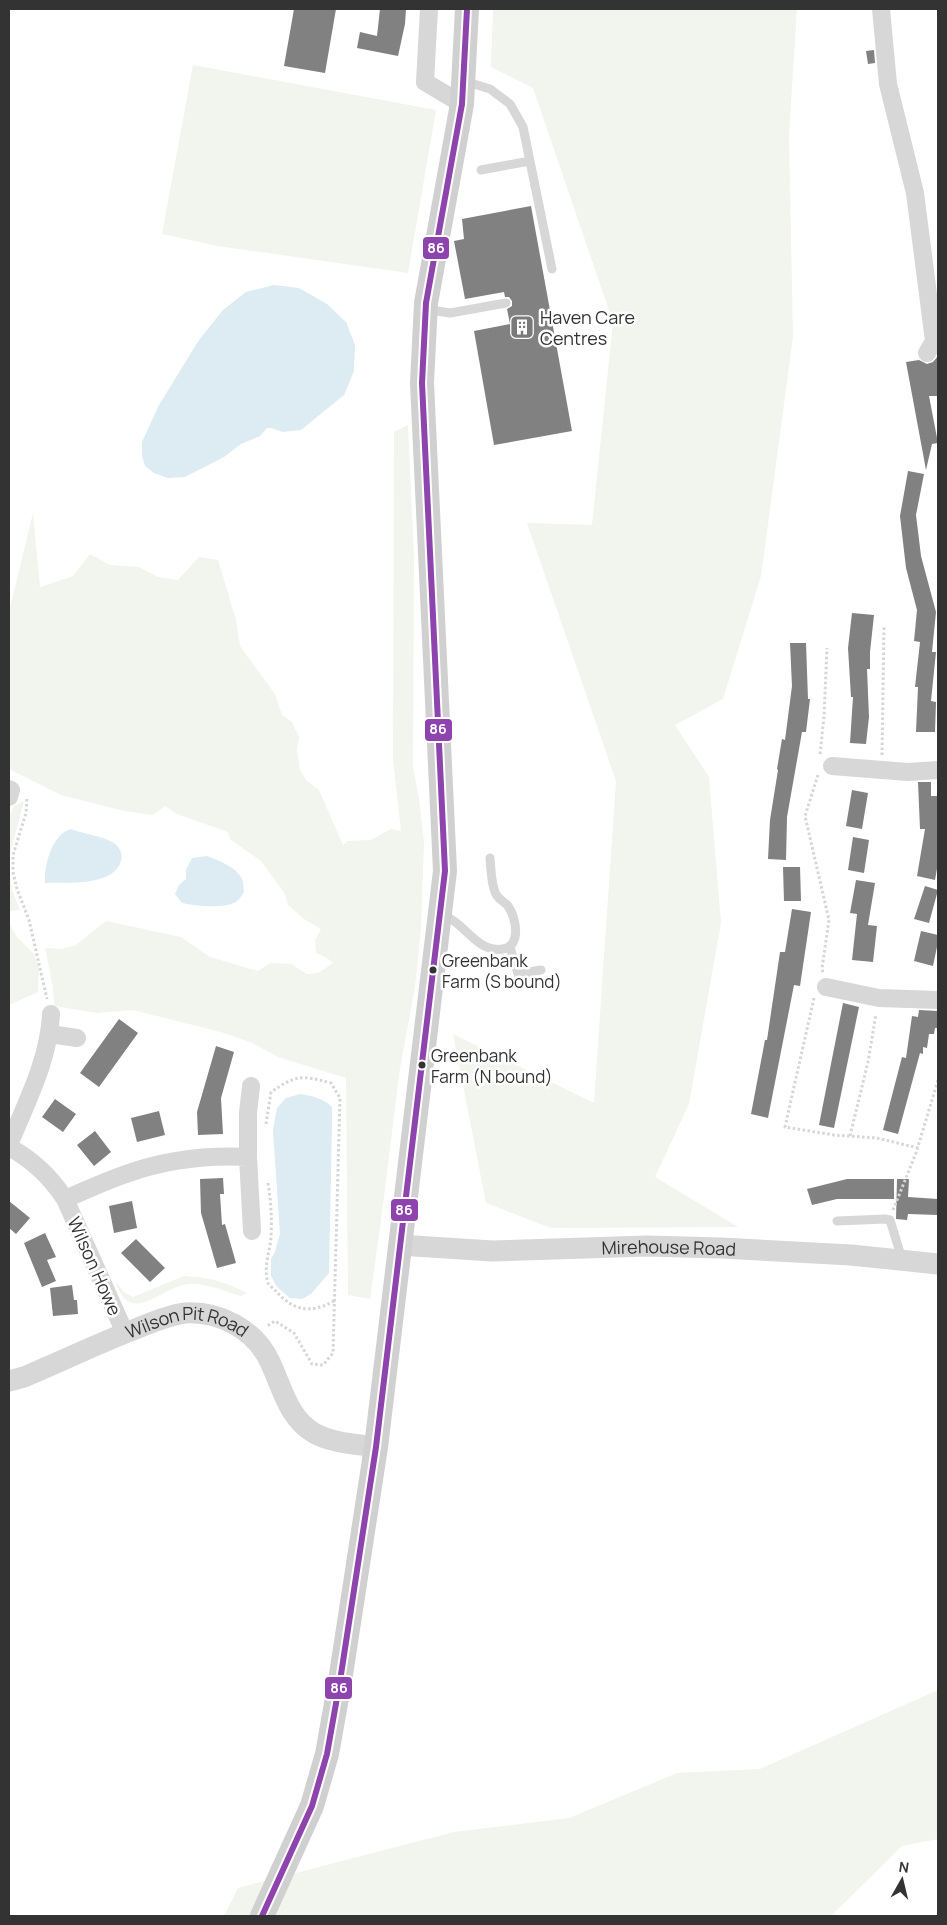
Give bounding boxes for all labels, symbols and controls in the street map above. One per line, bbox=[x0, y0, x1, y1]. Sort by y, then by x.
line badge: 86 bbox=[422, 236, 450, 260]
text: 86 bbox=[427, 238, 445, 257]
place label: Haven Care Centres bbox=[540, 305, 635, 350]
building icon: Haven Care Centres bbox=[509, 314, 535, 340]
line badge: 86 bbox=[424, 718, 453, 742]
text: 86 bbox=[429, 719, 447, 738]
place label: Greenbank Farm (S bound) bbox=[442, 949, 562, 993]
marker: Greenbank Farm (S bound) bbox=[428, 965, 438, 975]
place label: Greenbank Farm (N bound) bbox=[431, 1044, 552, 1088]
marker: Greenbank Farm (N bound) bbox=[417, 1060, 427, 1070]
line badge: 86 bbox=[390, 1198, 419, 1222]
text: 86 bbox=[395, 1200, 413, 1219]
street label: Wilson Howe bbox=[63, 1213, 127, 1319]
street label: Mirehouse Road bbox=[601, 1234, 737, 1261]
text: Wilson Pit Road bbox=[122, 1301, 253, 1344]
street label: Wilson Pit Road bbox=[122, 1325, 250, 1349]
line badge: 86 bbox=[324, 1676, 353, 1700]
text: 86 bbox=[330, 1678, 348, 1697]
north arrow bbox=[877, 1855, 927, 1905]
text: N bbox=[898, 1857, 910, 1877]

